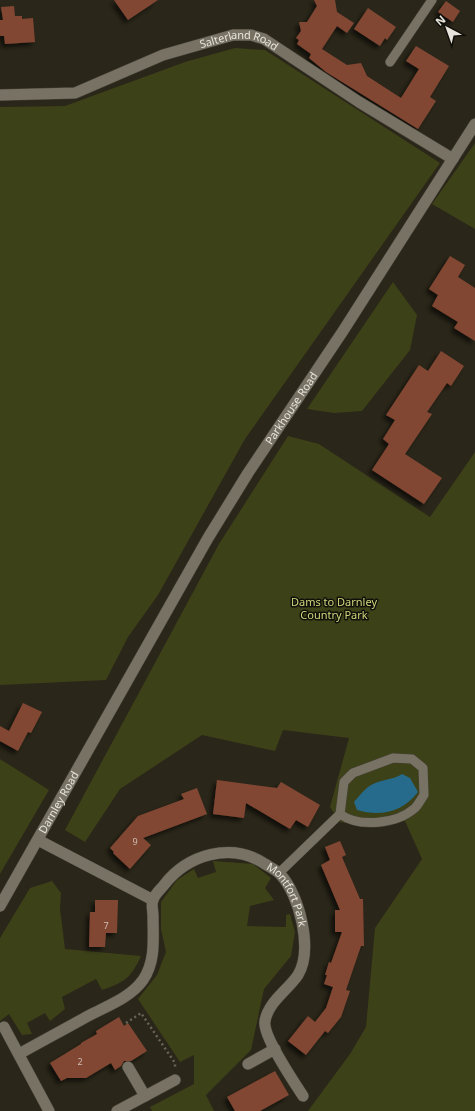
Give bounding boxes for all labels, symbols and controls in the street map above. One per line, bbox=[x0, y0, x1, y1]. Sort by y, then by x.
north arrow bbox=[427, 8, 467, 48]
text: N bbox=[432, 11, 448, 29]
street label: Salterland Road bbox=[198, 27, 281, 53]
street label: Parkhouse Road bbox=[261, 369, 321, 447]
park label: Dams to Darnley Country Park bbox=[291, 594, 377, 622]
street label: Darnley Road bbox=[35, 768, 82, 836]
house number: 9 bbox=[132, 835, 138, 848]
street label: Montfort Park bbox=[264, 859, 311, 928]
house number: 7 bbox=[103, 919, 109, 932]
house number: 2 bbox=[77, 1055, 83, 1068]

